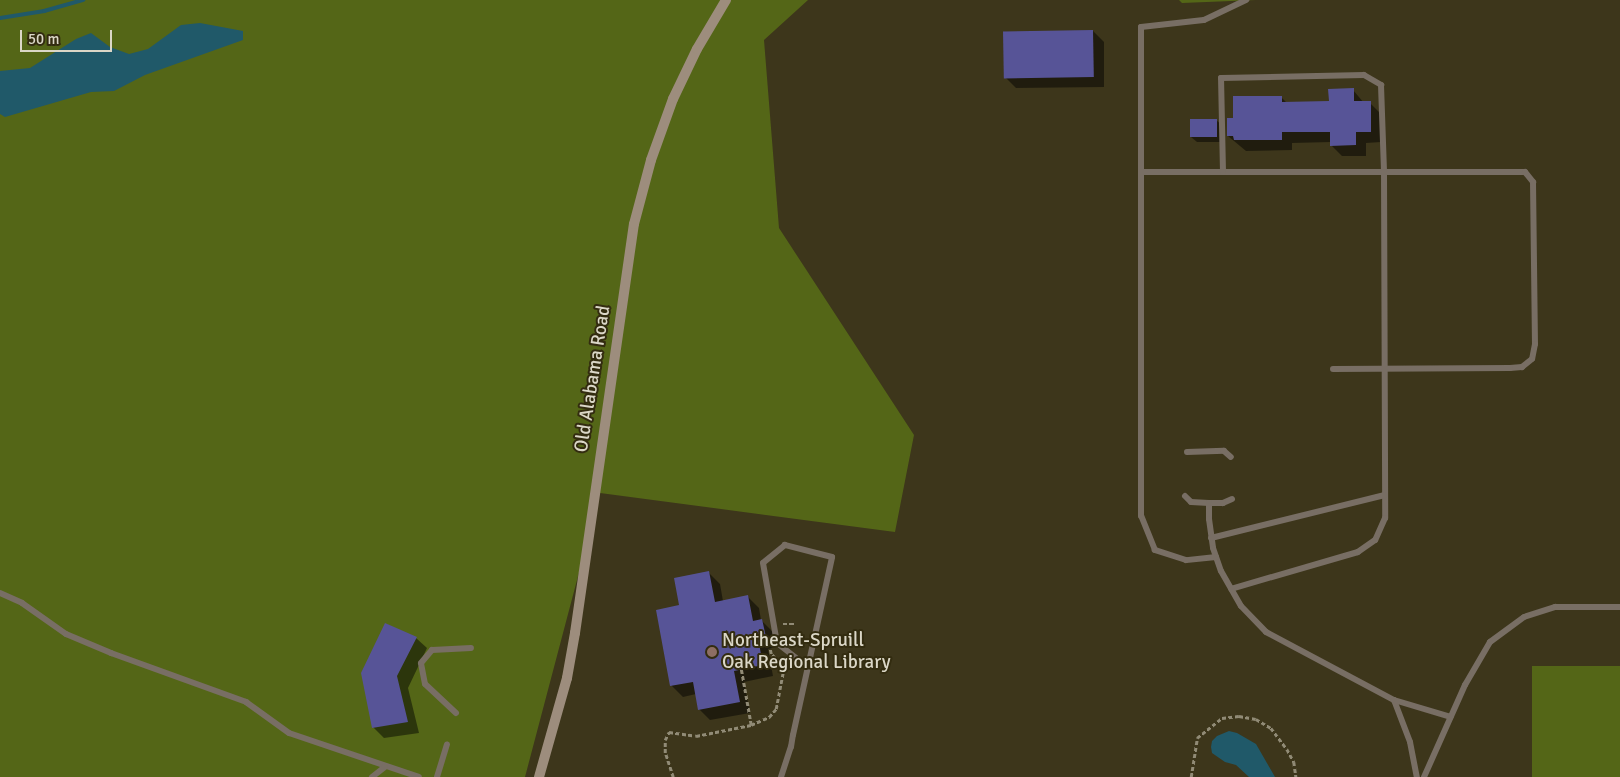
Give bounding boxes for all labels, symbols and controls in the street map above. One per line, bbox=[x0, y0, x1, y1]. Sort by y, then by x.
scale bar bbox=[22, 20, 115, 52]
text: 50 m bbox=[28, 30, 59, 48]
street label: Old Alabama Road bbox=[570, 304, 616, 454]
place label: Northeast-Spruill Oak Regional Library bbox=[722, 630, 891, 674]
marker: Northeast-Spruill Oak Regional Library bbox=[706, 646, 718, 658]

